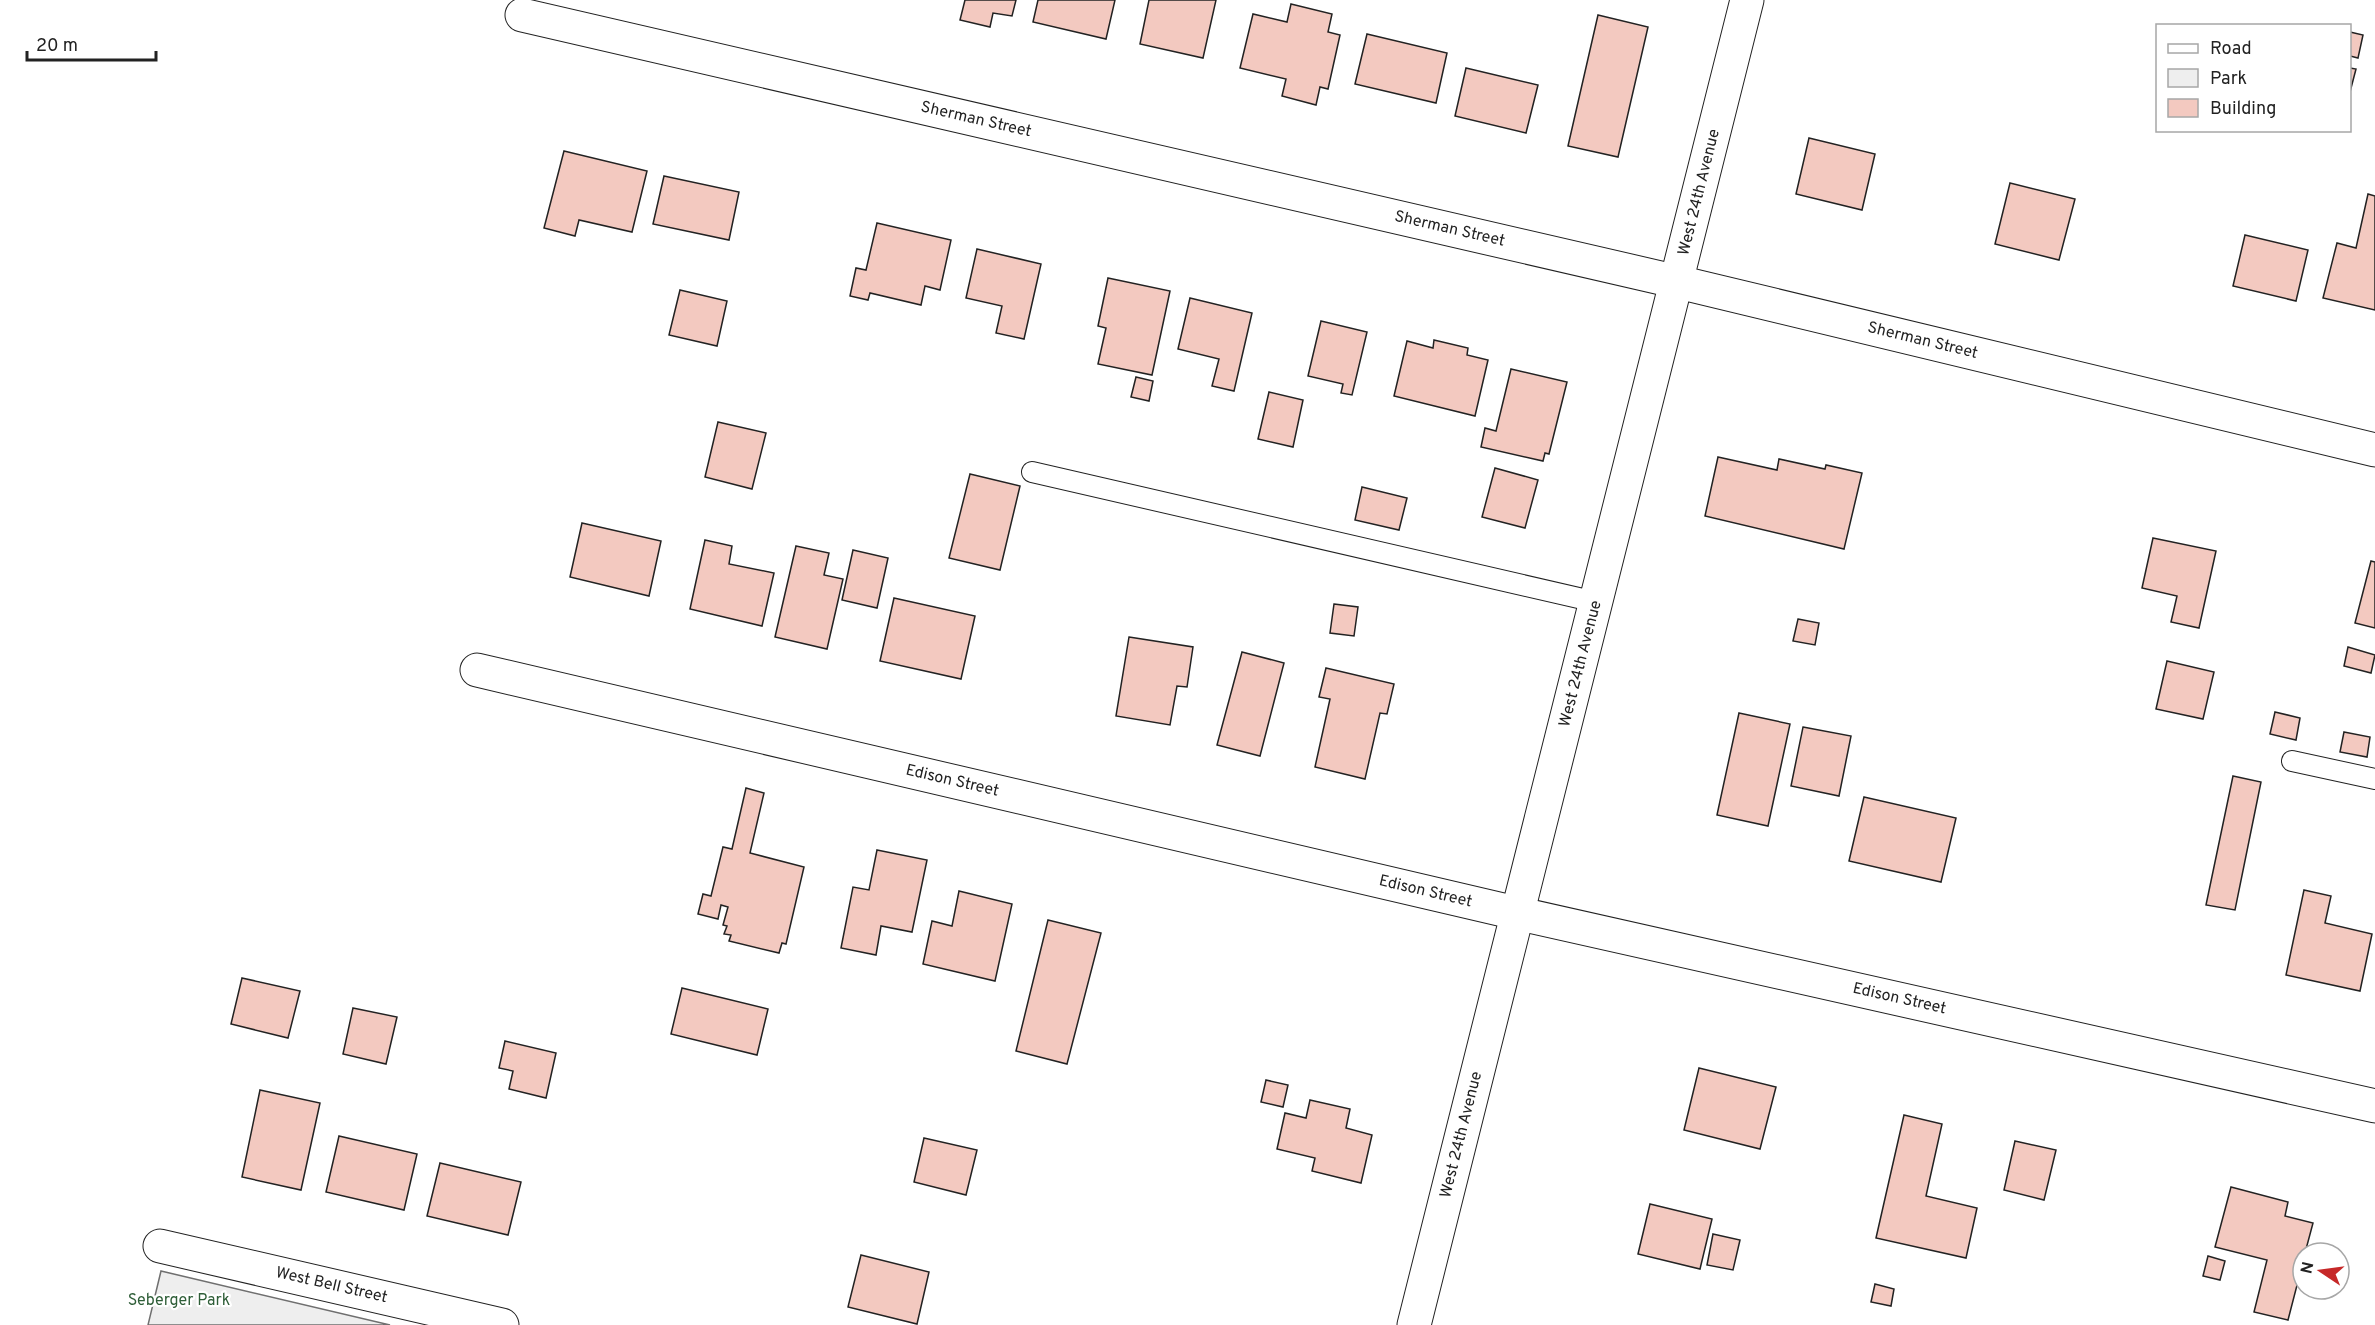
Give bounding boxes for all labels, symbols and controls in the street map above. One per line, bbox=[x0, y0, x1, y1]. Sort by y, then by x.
scale bar bbox=[27, 24, 156, 62]
legend bbox=[2156, 24, 2351, 132]
text: 20 m bbox=[36, 35, 78, 58]
text: Road bbox=[2210, 38, 2252, 61]
text: Park bbox=[2210, 68, 2247, 91]
street label: Sherman Street bbox=[919, 97, 1033, 142]
text: Building bbox=[2210, 98, 2276, 121]
street label: West 24th Avenue bbox=[1674, 127, 1725, 258]
street label: Sherman Street bbox=[1392, 207, 1507, 252]
street label: Sherman Street bbox=[1865, 318, 1980, 364]
street label: West 24th Avenue bbox=[1555, 598, 1607, 729]
street label: Edison Street bbox=[904, 761, 1001, 802]
street label: Edison Street bbox=[1377, 871, 1474, 912]
street label: Edison Street bbox=[1851, 979, 1948, 1019]
street label: West 24th Avenue bbox=[1436, 1070, 1487, 1200]
north arrow bbox=[2291, 1241, 2351, 1301]
text: N bbox=[2297, 1260, 2319, 1276]
street label: West Bell Street bbox=[274, 1263, 389, 1308]
park label: Seberger Park bbox=[128, 1291, 230, 1311]

